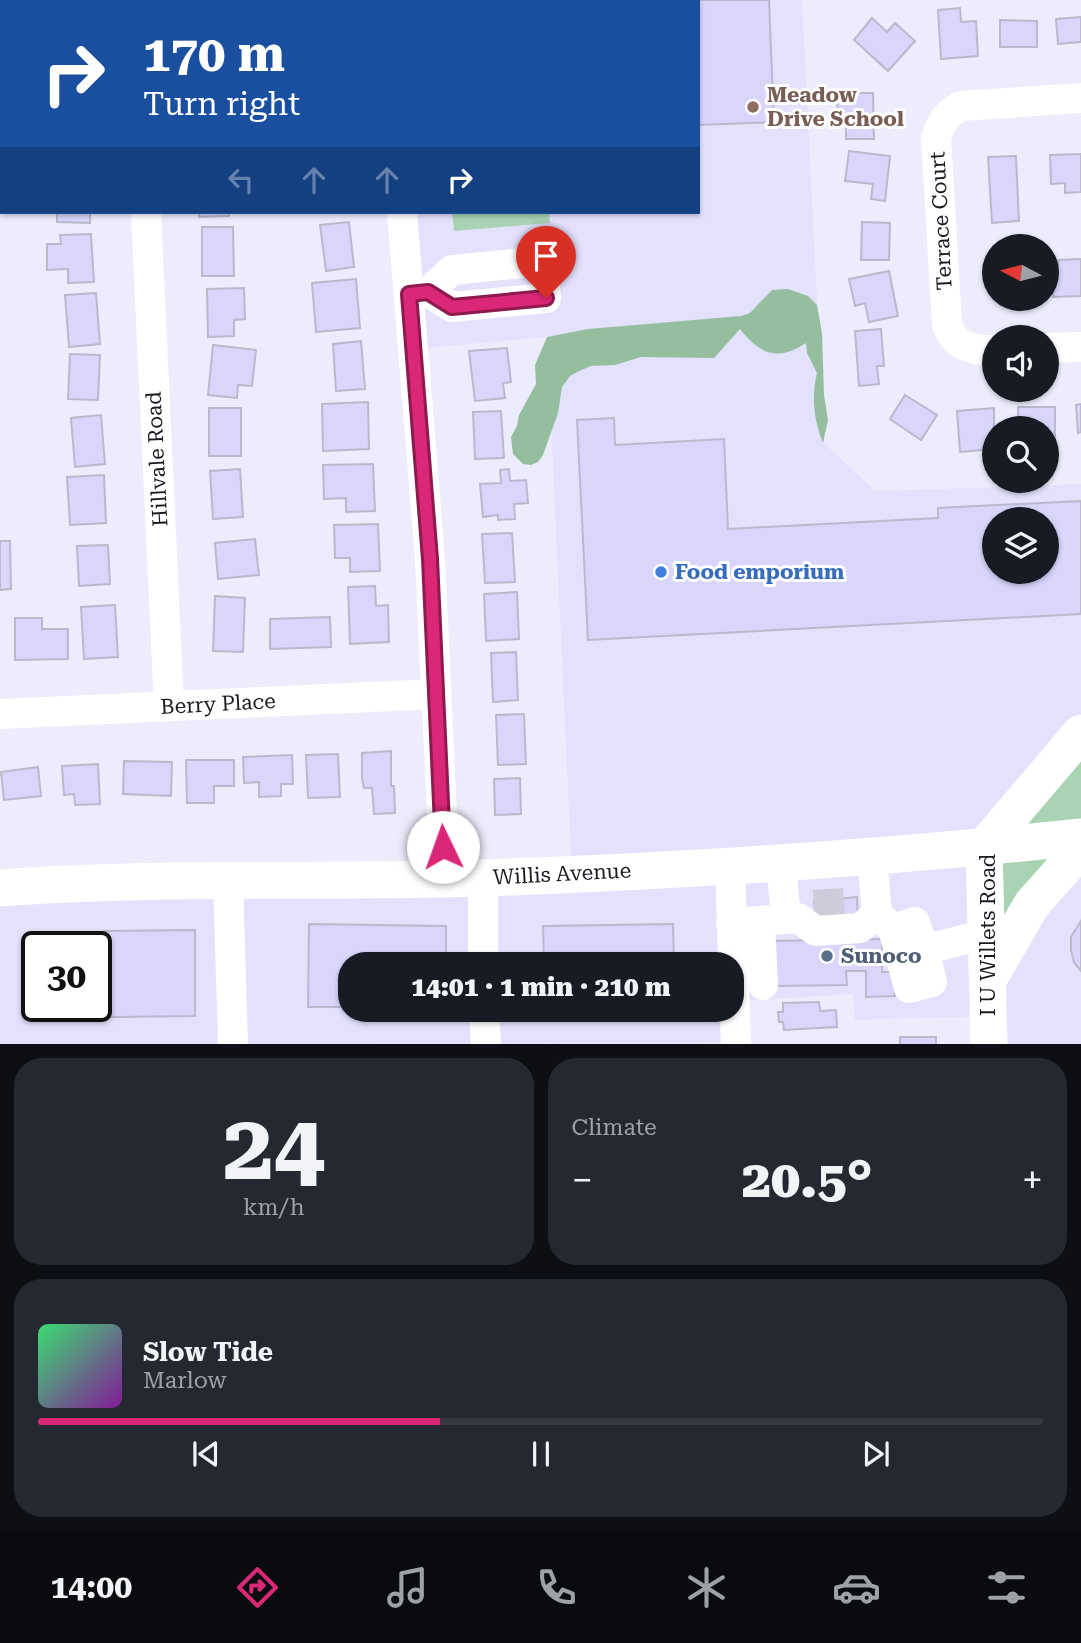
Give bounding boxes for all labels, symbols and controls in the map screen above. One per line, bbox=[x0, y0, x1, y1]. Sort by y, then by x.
text: 170 m bbox=[143, 26, 285, 83]
icon: right bbox=[28, 28, 119, 119]
place label: Meadow Drive School bbox=[767, 83, 904, 131]
text: Turn right bbox=[143, 85, 300, 123]
marker: Meadow Drive School bbox=[745, 99, 761, 115]
street label: Terrace Court bbox=[925, 151, 957, 291]
icon: left bbox=[222, 161, 260, 199]
icon: ahead bbox=[295, 161, 333, 199]
icon: ahead bbox=[368, 161, 406, 199]
icon: right bbox=[441, 161, 479, 199]
pin bbox=[516, 226, 576, 298]
north arrow bbox=[982, 234, 1059, 312]
map controls bbox=[982, 234, 1059, 584]
icon: arrive bbox=[527, 237, 565, 275]
button: sound bbox=[982, 325, 1059, 402]
street label: Hillvale Road bbox=[141, 390, 173, 527]
button: search bbox=[982, 416, 1059, 493]
button: layers bbox=[982, 507, 1059, 584]
place label: Food emporium bbox=[675, 560, 844, 584]
marker: Food emporium bbox=[653, 564, 669, 580]
street label: Berry Place bbox=[160, 689, 276, 719]
position arrow bbox=[406, 810, 480, 884]
street label: I U Willets Road bbox=[976, 853, 1000, 1016]
street label: Willis Avenue bbox=[492, 858, 632, 890]
speed limit sign: 30 bbox=[21, 931, 112, 1022]
place label: Sunoco bbox=[841, 944, 921, 968]
marker: Sunoco bbox=[819, 948, 835, 964]
text: 14:01 · 1 min · 210 m bbox=[411, 972, 671, 1002]
text: 24 bbox=[223, 1095, 325, 1201]
text: Climate bbox=[572, 1114, 657, 1141]
text: 20.5° bbox=[742, 1149, 873, 1210]
text: − bbox=[572, 1158, 593, 1202]
text: + bbox=[1022, 1158, 1043, 1202]
text: km/h bbox=[243, 1194, 305, 1221]
text: Slow Tide bbox=[143, 1337, 273, 1367]
text: Marlow bbox=[143, 1367, 226, 1394]
icon: previous bbox=[187, 1435, 225, 1473]
icon: pause bbox=[522, 1435, 560, 1473]
icon: next bbox=[857, 1435, 895, 1473]
icon: directions bbox=[233, 1563, 282, 1612]
icon: music bbox=[383, 1563, 432, 1612]
icon: phone bbox=[532, 1563, 581, 1612]
icon: climate bbox=[682, 1563, 731, 1612]
icon: car bbox=[832, 1563, 881, 1612]
icon: filters bbox=[982, 1563, 1031, 1612]
text: 14:00 bbox=[50, 1568, 132, 1606]

